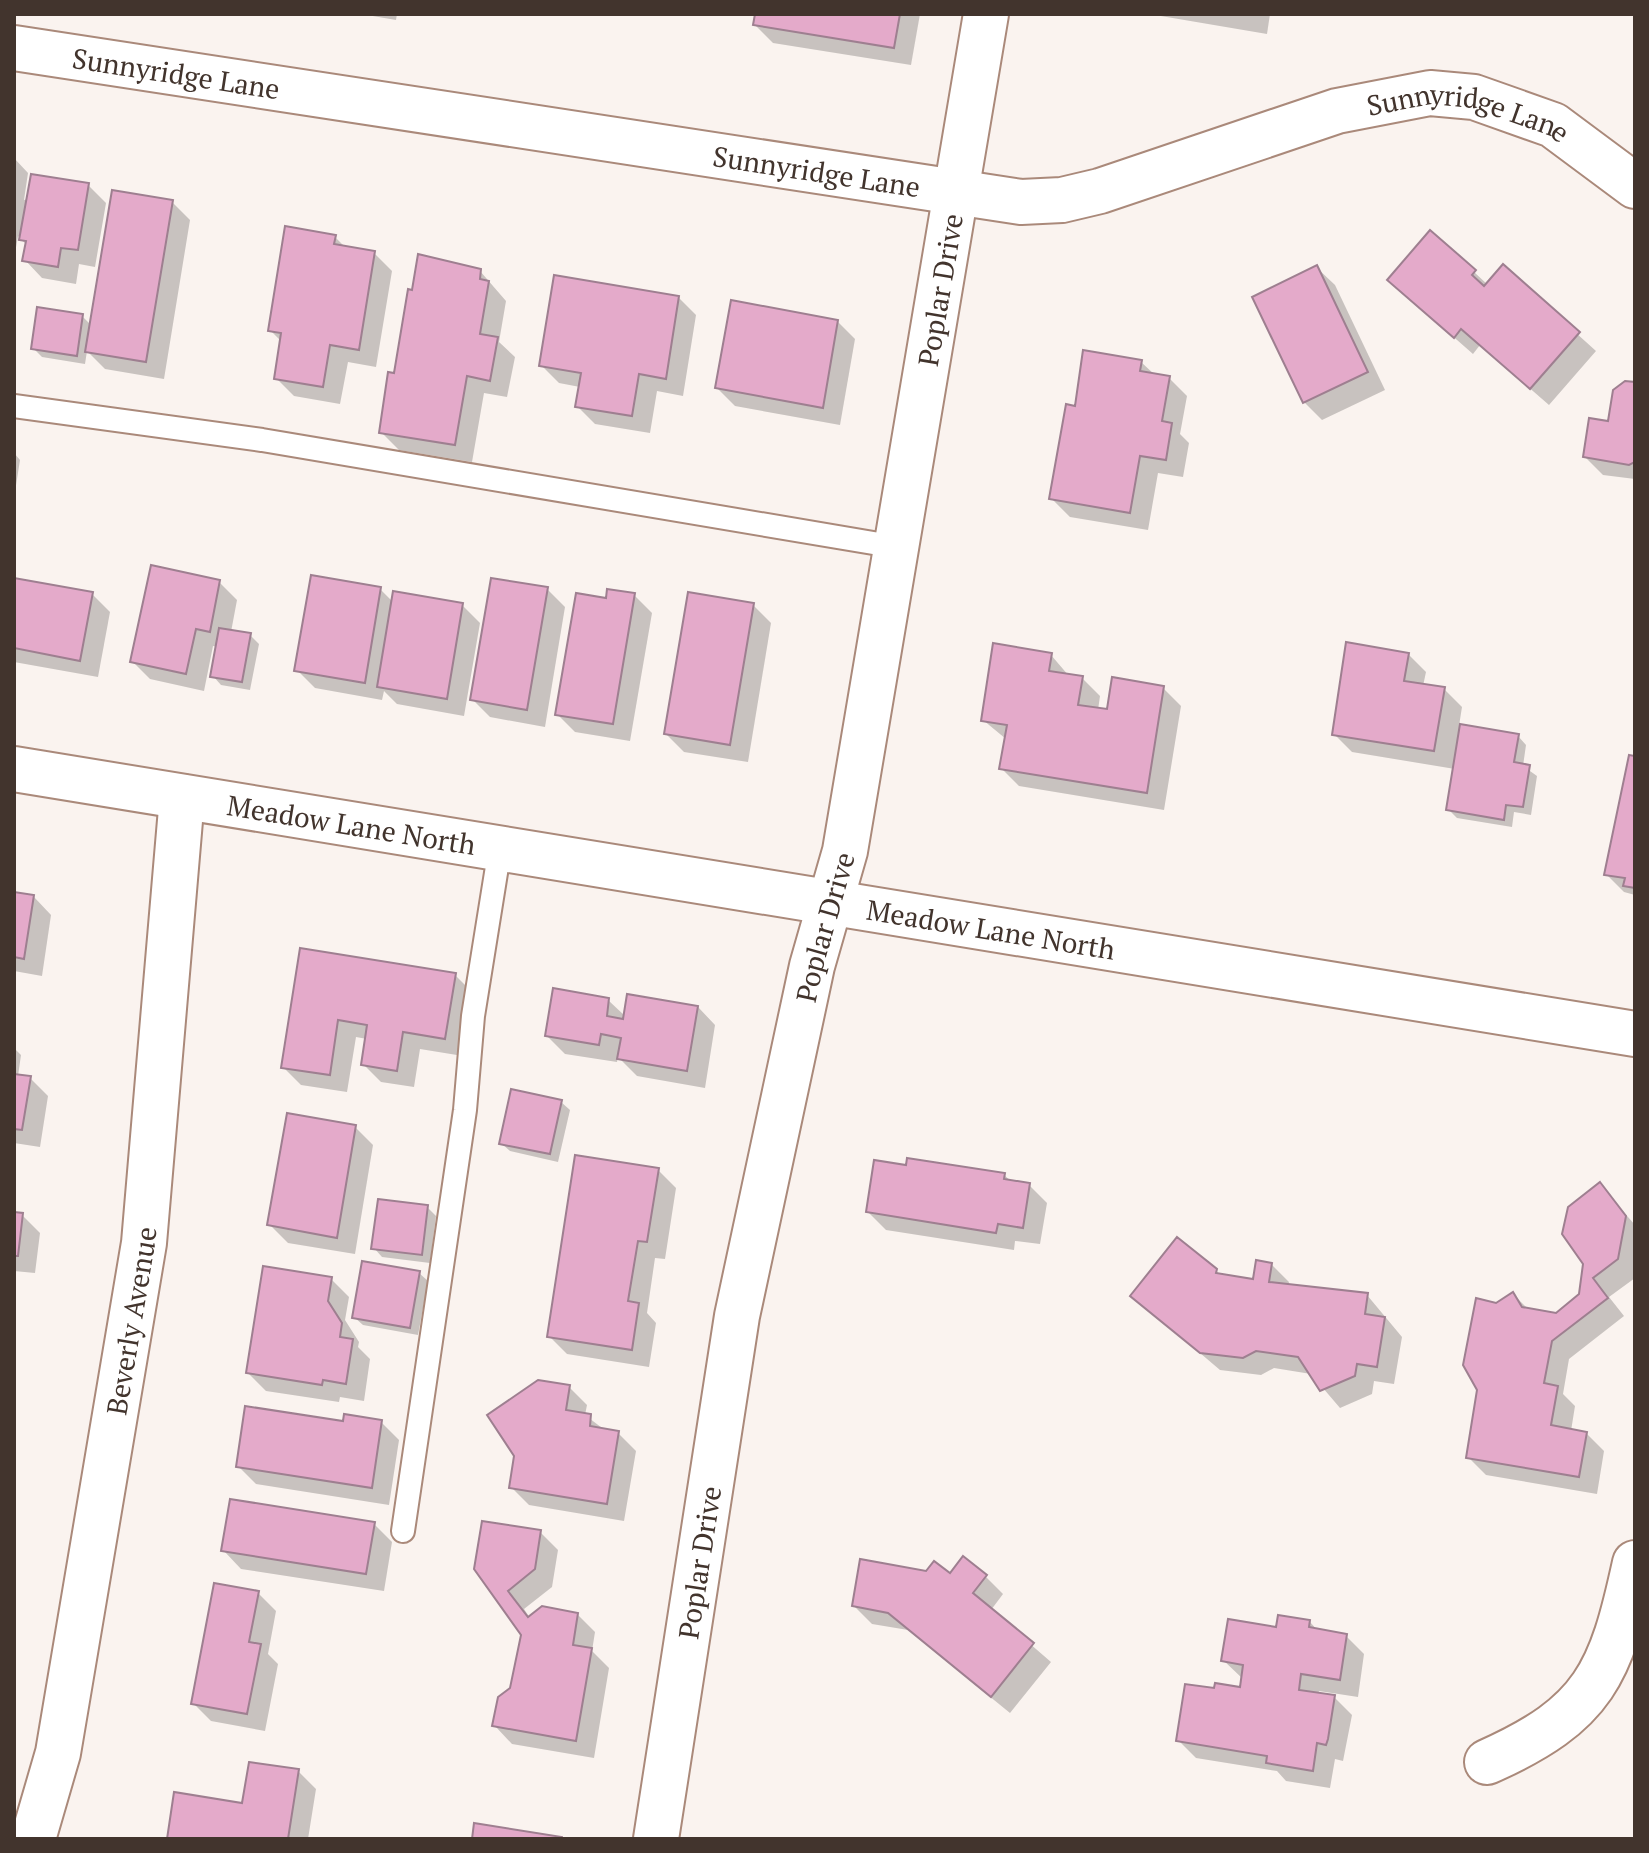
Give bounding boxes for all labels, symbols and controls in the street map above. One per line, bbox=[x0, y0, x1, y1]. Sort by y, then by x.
street label: Sunnyridge Lane bbox=[70, 39, 282, 107]
street label: Sunnyridge Lane bbox=[1363, 74, 1578, 150]
street label: Sunnyridge Lane bbox=[710, 137, 923, 205]
street label: Poplar Drive bbox=[909, 211, 971, 369]
street label: Meadow Lane North bbox=[225, 786, 478, 863]
street label: Poplar Drive bbox=[786, 848, 862, 1005]
street label: Meadow Lane North bbox=[864, 890, 1118, 967]
street label: Beverly Avenue bbox=[97, 1225, 164, 1417]
street label: Poplar Drive bbox=[669, 1483, 729, 1641]

